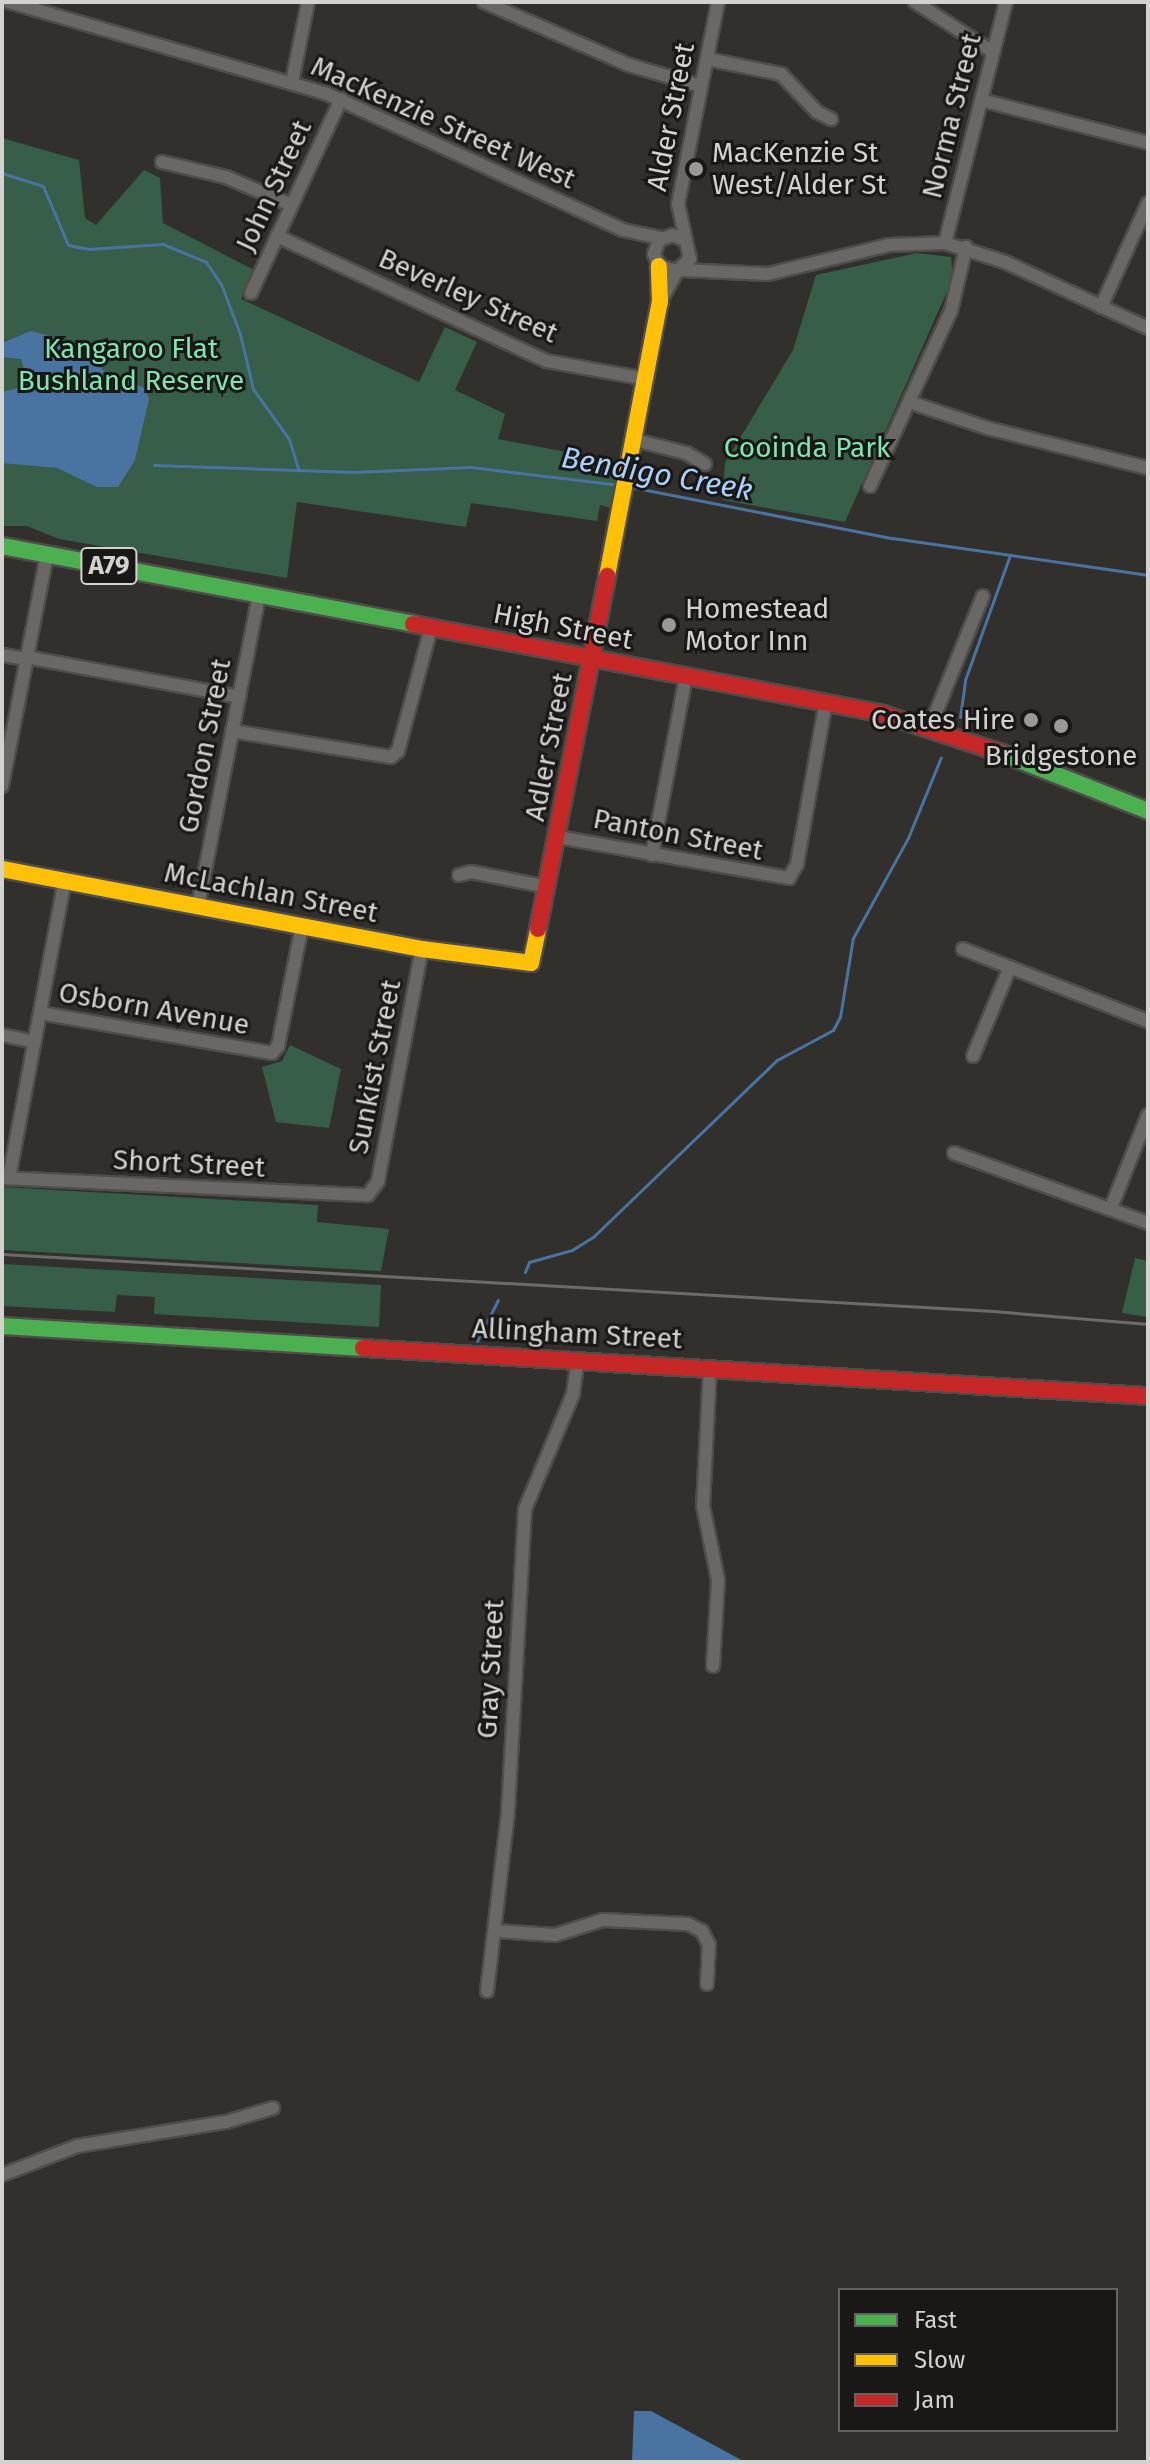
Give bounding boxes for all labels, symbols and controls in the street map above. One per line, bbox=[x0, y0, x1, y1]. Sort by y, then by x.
street label: Norma Street bbox=[915, 30, 989, 202]
street label: Alder Street bbox=[640, 40, 702, 194]
street label: MacKenzie Street West bbox=[306, 50, 580, 196]
street label: John Street bbox=[229, 115, 319, 257]
place label: MacKenzie St West/Alder St bbox=[712, 136, 887, 202]
marker: MacKenzie St West/Alder St bbox=[687, 160, 705, 178]
street label: Beverley Street bbox=[373, 242, 563, 350]
park label: Kangaroo Flat Bushland Reserve bbox=[18, 332, 244, 398]
park label: Cooinda Park bbox=[724, 431, 890, 465]
water label: Bendigo Creek bbox=[559, 439, 755, 509]
road number: A79 bbox=[79, 544, 139, 588]
place label: Homestead Motor Inn bbox=[685, 592, 829, 658]
street label: High Street bbox=[490, 597, 636, 657]
marker: Homestead Motor Inn bbox=[660, 616, 678, 634]
street label: Gordon Street bbox=[172, 656, 238, 836]
street label: Adler Street bbox=[518, 670, 580, 824]
place label: Coates Hire bbox=[871, 703, 1015, 737]
marker: Coates Hire bbox=[1022, 711, 1040, 729]
marker: Bridgestone bbox=[1052, 717, 1070, 735]
place label: Bridgestone bbox=[985, 739, 1137, 773]
street label: Panton Street bbox=[590, 802, 766, 868]
street label: McLachlan Street bbox=[161, 856, 381, 930]
street label: Osborn Avenue bbox=[56, 976, 252, 1042]
street label: Sunkist Street bbox=[342, 977, 408, 1157]
street label: Short Street bbox=[112, 1143, 266, 1185]
street label: Allingham Street bbox=[471, 1312, 683, 1356]
street label: Gray Street bbox=[471, 1598, 511, 1740]
legend bbox=[838, 2288, 1118, 2432]
text: Fast bbox=[914, 2306, 957, 2334]
text: Slow bbox=[914, 2346, 965, 2374]
text: Jam bbox=[914, 2386, 955, 2414]

